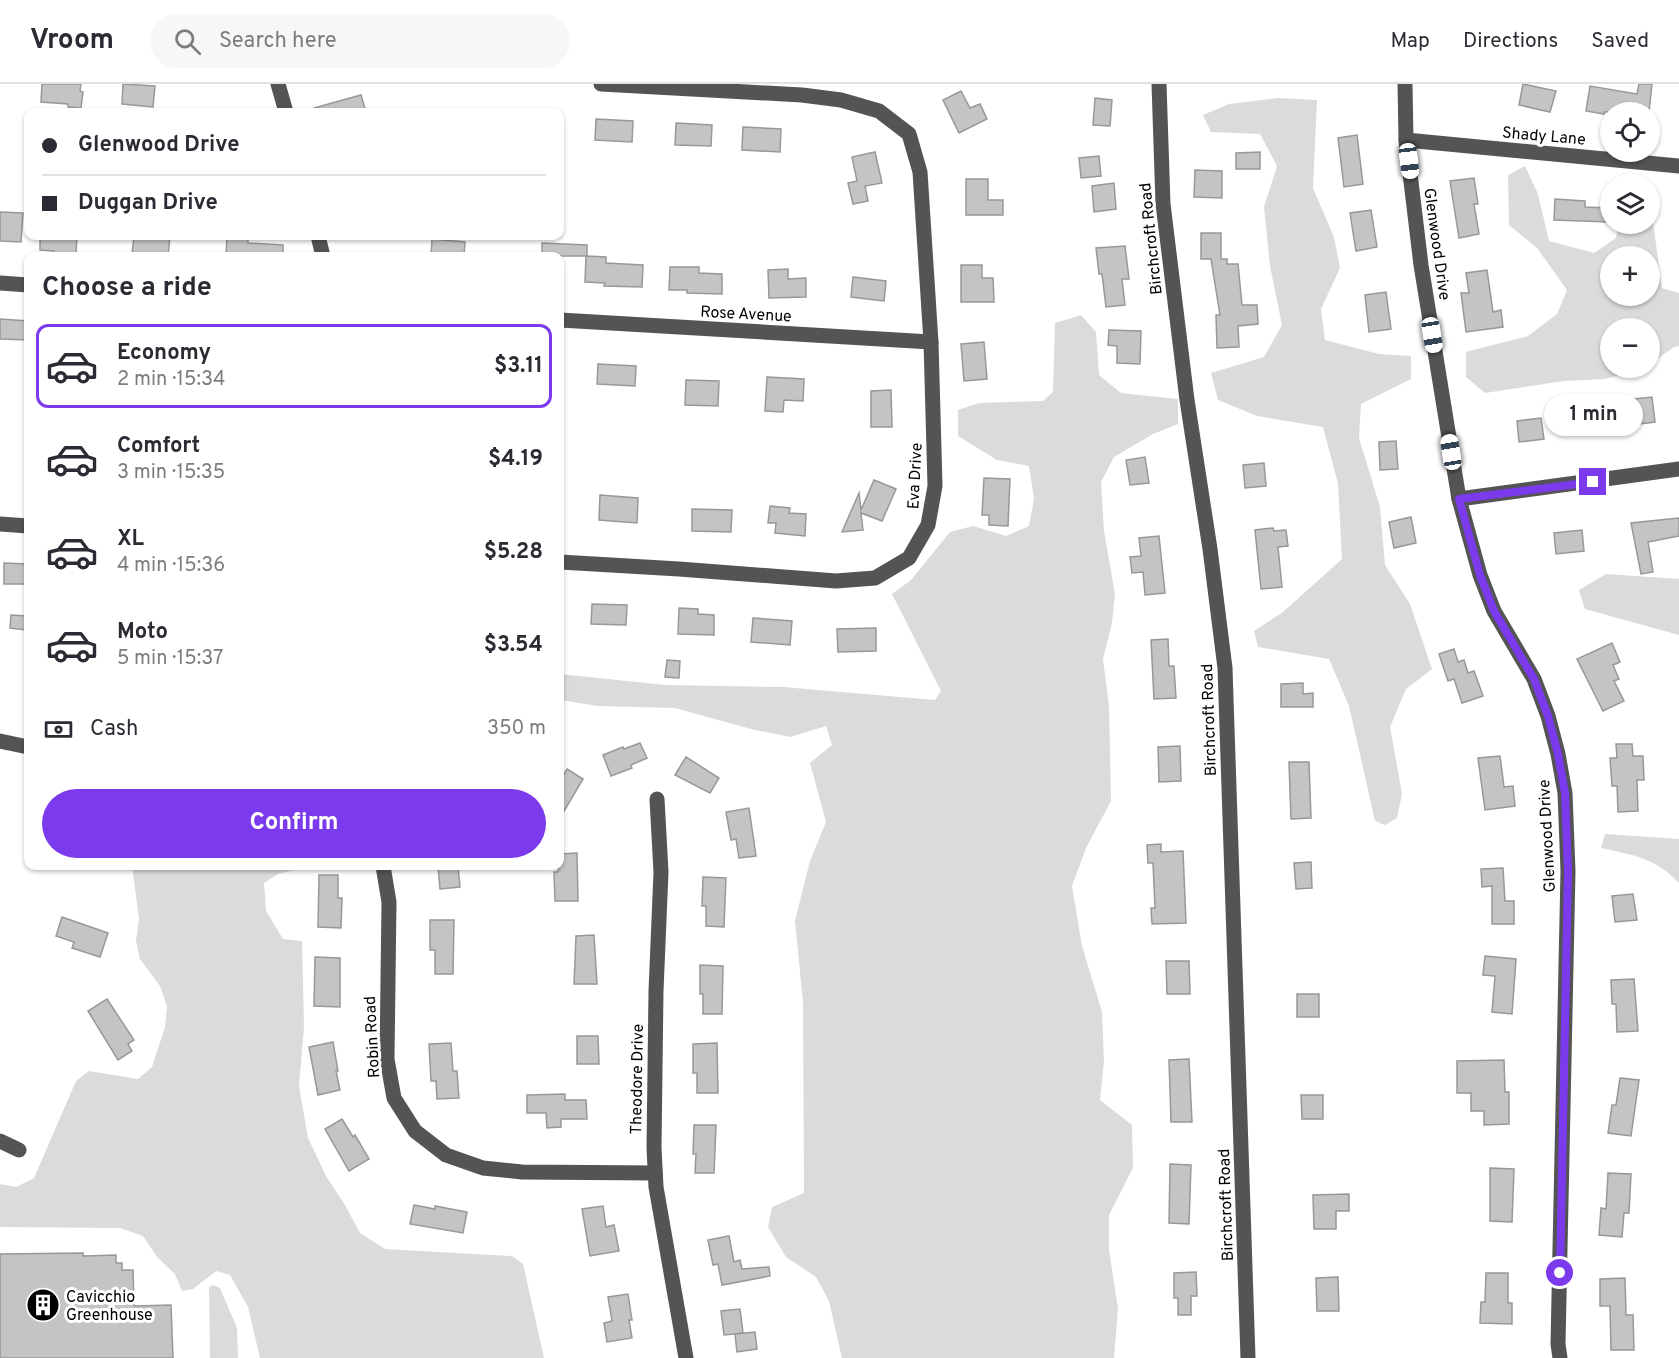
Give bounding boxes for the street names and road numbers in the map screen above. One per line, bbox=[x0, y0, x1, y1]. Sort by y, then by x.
street label: Shady Lane bbox=[1501, 123, 1587, 151]
street label: Birchcroft Road bbox=[1136, 182, 1168, 296]
street label: Glenwood Drive bbox=[1418, 187, 1454, 302]
street label: Rose Avenue bbox=[700, 303, 792, 327]
street label: Eva Drive bbox=[904, 442, 928, 510]
street label: Birchcroft Road bbox=[1198, 663, 1222, 777]
street label: Glenwood Drive bbox=[1535, 779, 1561, 893]
street label: Robin Road bbox=[361, 995, 385, 1078]
street label: Theodore Drive bbox=[627, 1024, 649, 1134]
street label: Birchcroft Road bbox=[1215, 1148, 1239, 1262]

